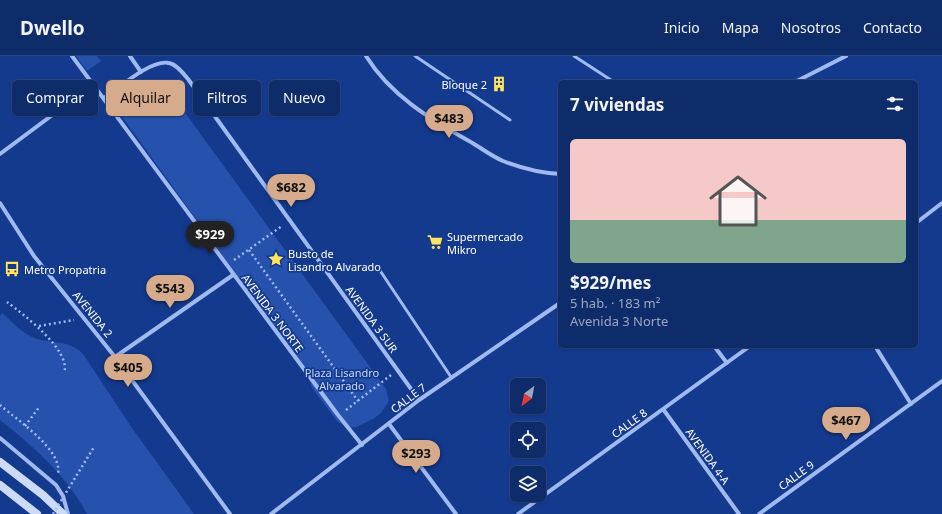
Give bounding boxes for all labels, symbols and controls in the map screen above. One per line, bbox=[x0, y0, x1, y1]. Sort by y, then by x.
text: Dwello bbox=[20, 15, 85, 41]
text: Inicio bbox=[664, 18, 700, 37]
text: Mapa bbox=[722, 18, 759, 37]
text: Nosotros bbox=[781, 18, 841, 37]
text: Contacto bbox=[863, 18, 922, 37]
building icon: Bloque 2 bbox=[490, 75, 508, 93]
place label: Bloque 2 bbox=[441, 77, 487, 92]
chip: Comprar bbox=[12, 80, 98, 116]
chip: Alquilar bbox=[106, 80, 185, 116]
chip: Filtros bbox=[193, 80, 261, 116]
chip: Nuevo bbox=[269, 80, 340, 116]
text: 7 viviendas bbox=[570, 93, 664, 116]
icon: filters bbox=[884, 93, 906, 115]
pin: $483 bbox=[425, 105, 473, 139]
text: $483 bbox=[434, 109, 464, 127]
icon: home bbox=[702, 165, 774, 237]
pin: $682 bbox=[267, 174, 315, 208]
text: $682 bbox=[276, 178, 306, 196]
pin: $929 bbox=[186, 221, 234, 255]
text: $929 bbox=[195, 225, 225, 243]
place label: Supermercado Mikro bbox=[447, 229, 523, 257]
supermarket icon: Supermercado Mikro bbox=[426, 233, 444, 251]
place label: Busto de Lisandro Alvarado bbox=[288, 246, 381, 274]
place icon: Busto de Lisandro Alvarado bbox=[267, 250, 285, 268]
bus stop icon: Metro Propatria bbox=[3, 260, 21, 278]
place label: Metro Propatria bbox=[24, 262, 106, 277]
street label: AVENIDA 3 NORTE bbox=[239, 271, 307, 355]
text: $929/mes bbox=[570, 271, 651, 294]
pin: $543 bbox=[146, 275, 194, 309]
text: $543 bbox=[155, 279, 185, 297]
street label: AVENIDA 3 SUR bbox=[343, 283, 401, 356]
street label: AVENIDA 2 bbox=[70, 288, 116, 340]
text: 5 hab. · 183 m² bbox=[570, 294, 660, 312]
text: Avenida 3 Norte bbox=[570, 312, 668, 330]
pin: $405 bbox=[104, 354, 152, 388]
text: $405 bbox=[113, 358, 143, 376]
park label: Plaza Lisandro Alvarado bbox=[305, 365, 380, 393]
north arrow bbox=[510, 378, 546, 414]
map controls bbox=[510, 378, 546, 502]
street label: CALLE 7 bbox=[387, 380, 429, 416]
street label: CALLE 8 bbox=[608, 405, 650, 441]
pin: $467 bbox=[822, 407, 870, 441]
text: $467 bbox=[831, 411, 861, 429]
button: locate bbox=[510, 422, 546, 458]
street label: AVENIDA 4-A bbox=[683, 425, 734, 488]
pin: $293 bbox=[392, 440, 440, 474]
text: $293 bbox=[401, 444, 431, 462]
street label: CALLE 9 bbox=[775, 457, 817, 493]
button: layers bbox=[510, 466, 546, 502]

